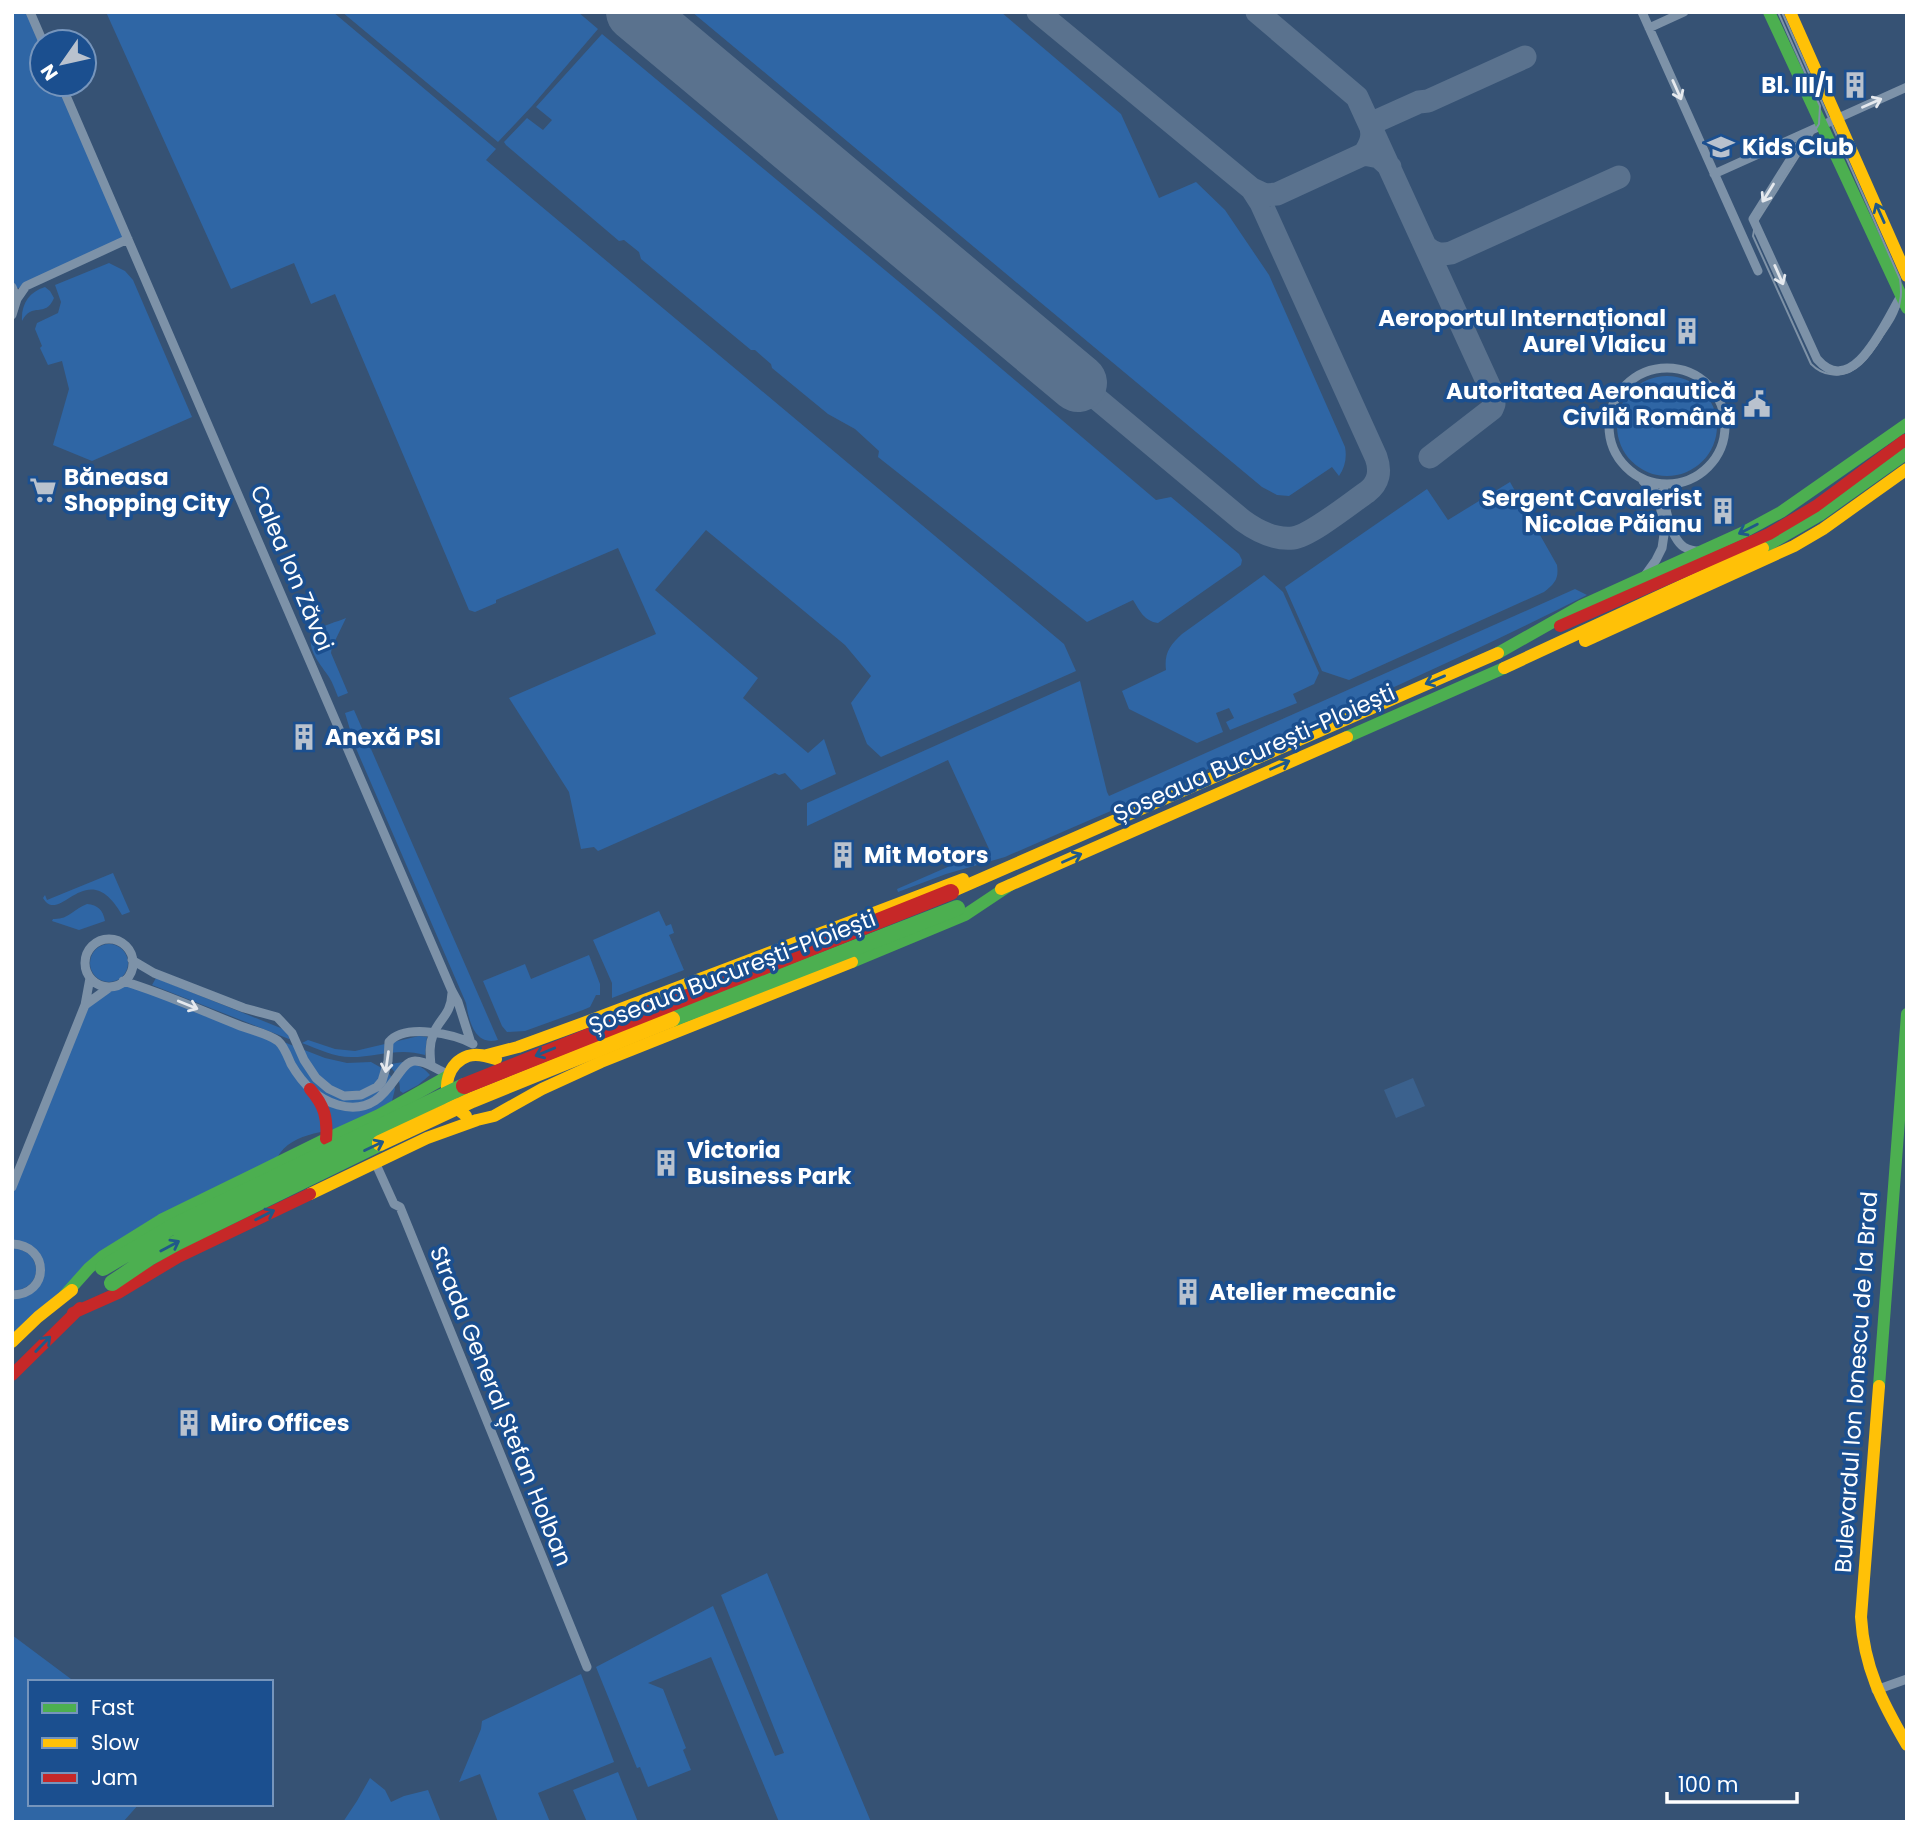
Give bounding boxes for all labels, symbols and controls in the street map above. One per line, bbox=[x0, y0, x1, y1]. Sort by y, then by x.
north arrow bbox=[28, 28, 98, 98]
text: N bbox=[34, 59, 65, 86]
place label: Bl. III/1 bbox=[1761, 69, 1834, 101]
building icon: Bl. III/1 bbox=[1840, 70, 1870, 100]
one-way arrow bbox=[1671, 79, 1684, 100]
one-way arrow bbox=[1861, 96, 1882, 109]
place label: Kids Club bbox=[1742, 131, 1854, 163]
school or university icon: Kids Club bbox=[1706, 132, 1736, 162]
one-way arrow bbox=[1761, 183, 1775, 203]
one-way arrow bbox=[1873, 203, 1886, 224]
one-way arrow bbox=[1772, 264, 1786, 285]
place label: Aeroportul Internațional Aurel Vlaicu bbox=[1378, 302, 1666, 360]
building icon: Aeroportul Internațional Aurel Vlaicu bbox=[1672, 316, 1702, 346]
place label: Autoritatea Aeronautică Civilă Română bbox=[1446, 375, 1736, 433]
public building icon: Autoritatea Aeronautică Civilă Română bbox=[1742, 389, 1772, 419]
place label: Băneasa Shopping City bbox=[64, 461, 231, 519]
supermarket icon: Băneasa Shopping City bbox=[28, 475, 58, 505]
street label: Calea Ion Zăvoi bbox=[243, 480, 341, 656]
place label: Sergent Cavalerist Nicolae Păianu bbox=[1481, 482, 1702, 540]
building icon: Sergent Cavalerist Nicolae Păianu bbox=[1708, 496, 1738, 526]
one-way arrow bbox=[1738, 523, 1759, 537]
one-way arrow bbox=[1425, 674, 1446, 687]
street label: Șoseaua București-Ploiești bbox=[1108, 676, 1400, 830]
place label: Anexă PSI bbox=[325, 721, 441, 753]
building icon: Anexă PSI bbox=[289, 722, 319, 752]
one-way arrow bbox=[1269, 758, 1290, 771]
place label: Mit Motors bbox=[864, 839, 989, 871]
building icon: Mit Motors bbox=[828, 840, 858, 870]
one-way arrow bbox=[1061, 851, 1082, 864]
street label: Șoseaua București-Ploiești bbox=[584, 902, 880, 1042]
one-way arrow bbox=[176, 999, 198, 1012]
one-way arrow bbox=[535, 1047, 557, 1060]
one-way arrow bbox=[380, 1050, 393, 1073]
place label: Victoria Business Park bbox=[687, 1134, 852, 1192]
one-way arrow bbox=[363, 1139, 384, 1152]
building icon: Victoria Business Park bbox=[651, 1148, 681, 1178]
street label: Bulevardul Ion Ionescu de la Brad bbox=[1827, 1190, 1885, 1574]
one-way arrow bbox=[254, 1207, 275, 1221]
one-way arrow bbox=[159, 1239, 179, 1253]
street label: Strada General Ștefan Holban bbox=[422, 1241, 580, 1571]
place label: Atelier mecanic bbox=[1209, 1276, 1396, 1308]
building icon: Atelier mecanic bbox=[1173, 1277, 1203, 1307]
one-way arrow bbox=[34, 1336, 51, 1353]
place label: Miro Offices bbox=[210, 1407, 350, 1439]
building icon: Miro Offices bbox=[174, 1408, 204, 1438]
legend bbox=[28, 1680, 273, 1806]
text: Fast bbox=[91, 1693, 134, 1722]
text: Slow bbox=[91, 1728, 139, 1757]
scale bar bbox=[1667, 1760, 1797, 1804]
text: Jam bbox=[91, 1763, 138, 1792]
text: 100 m bbox=[1678, 1770, 1738, 1799]

